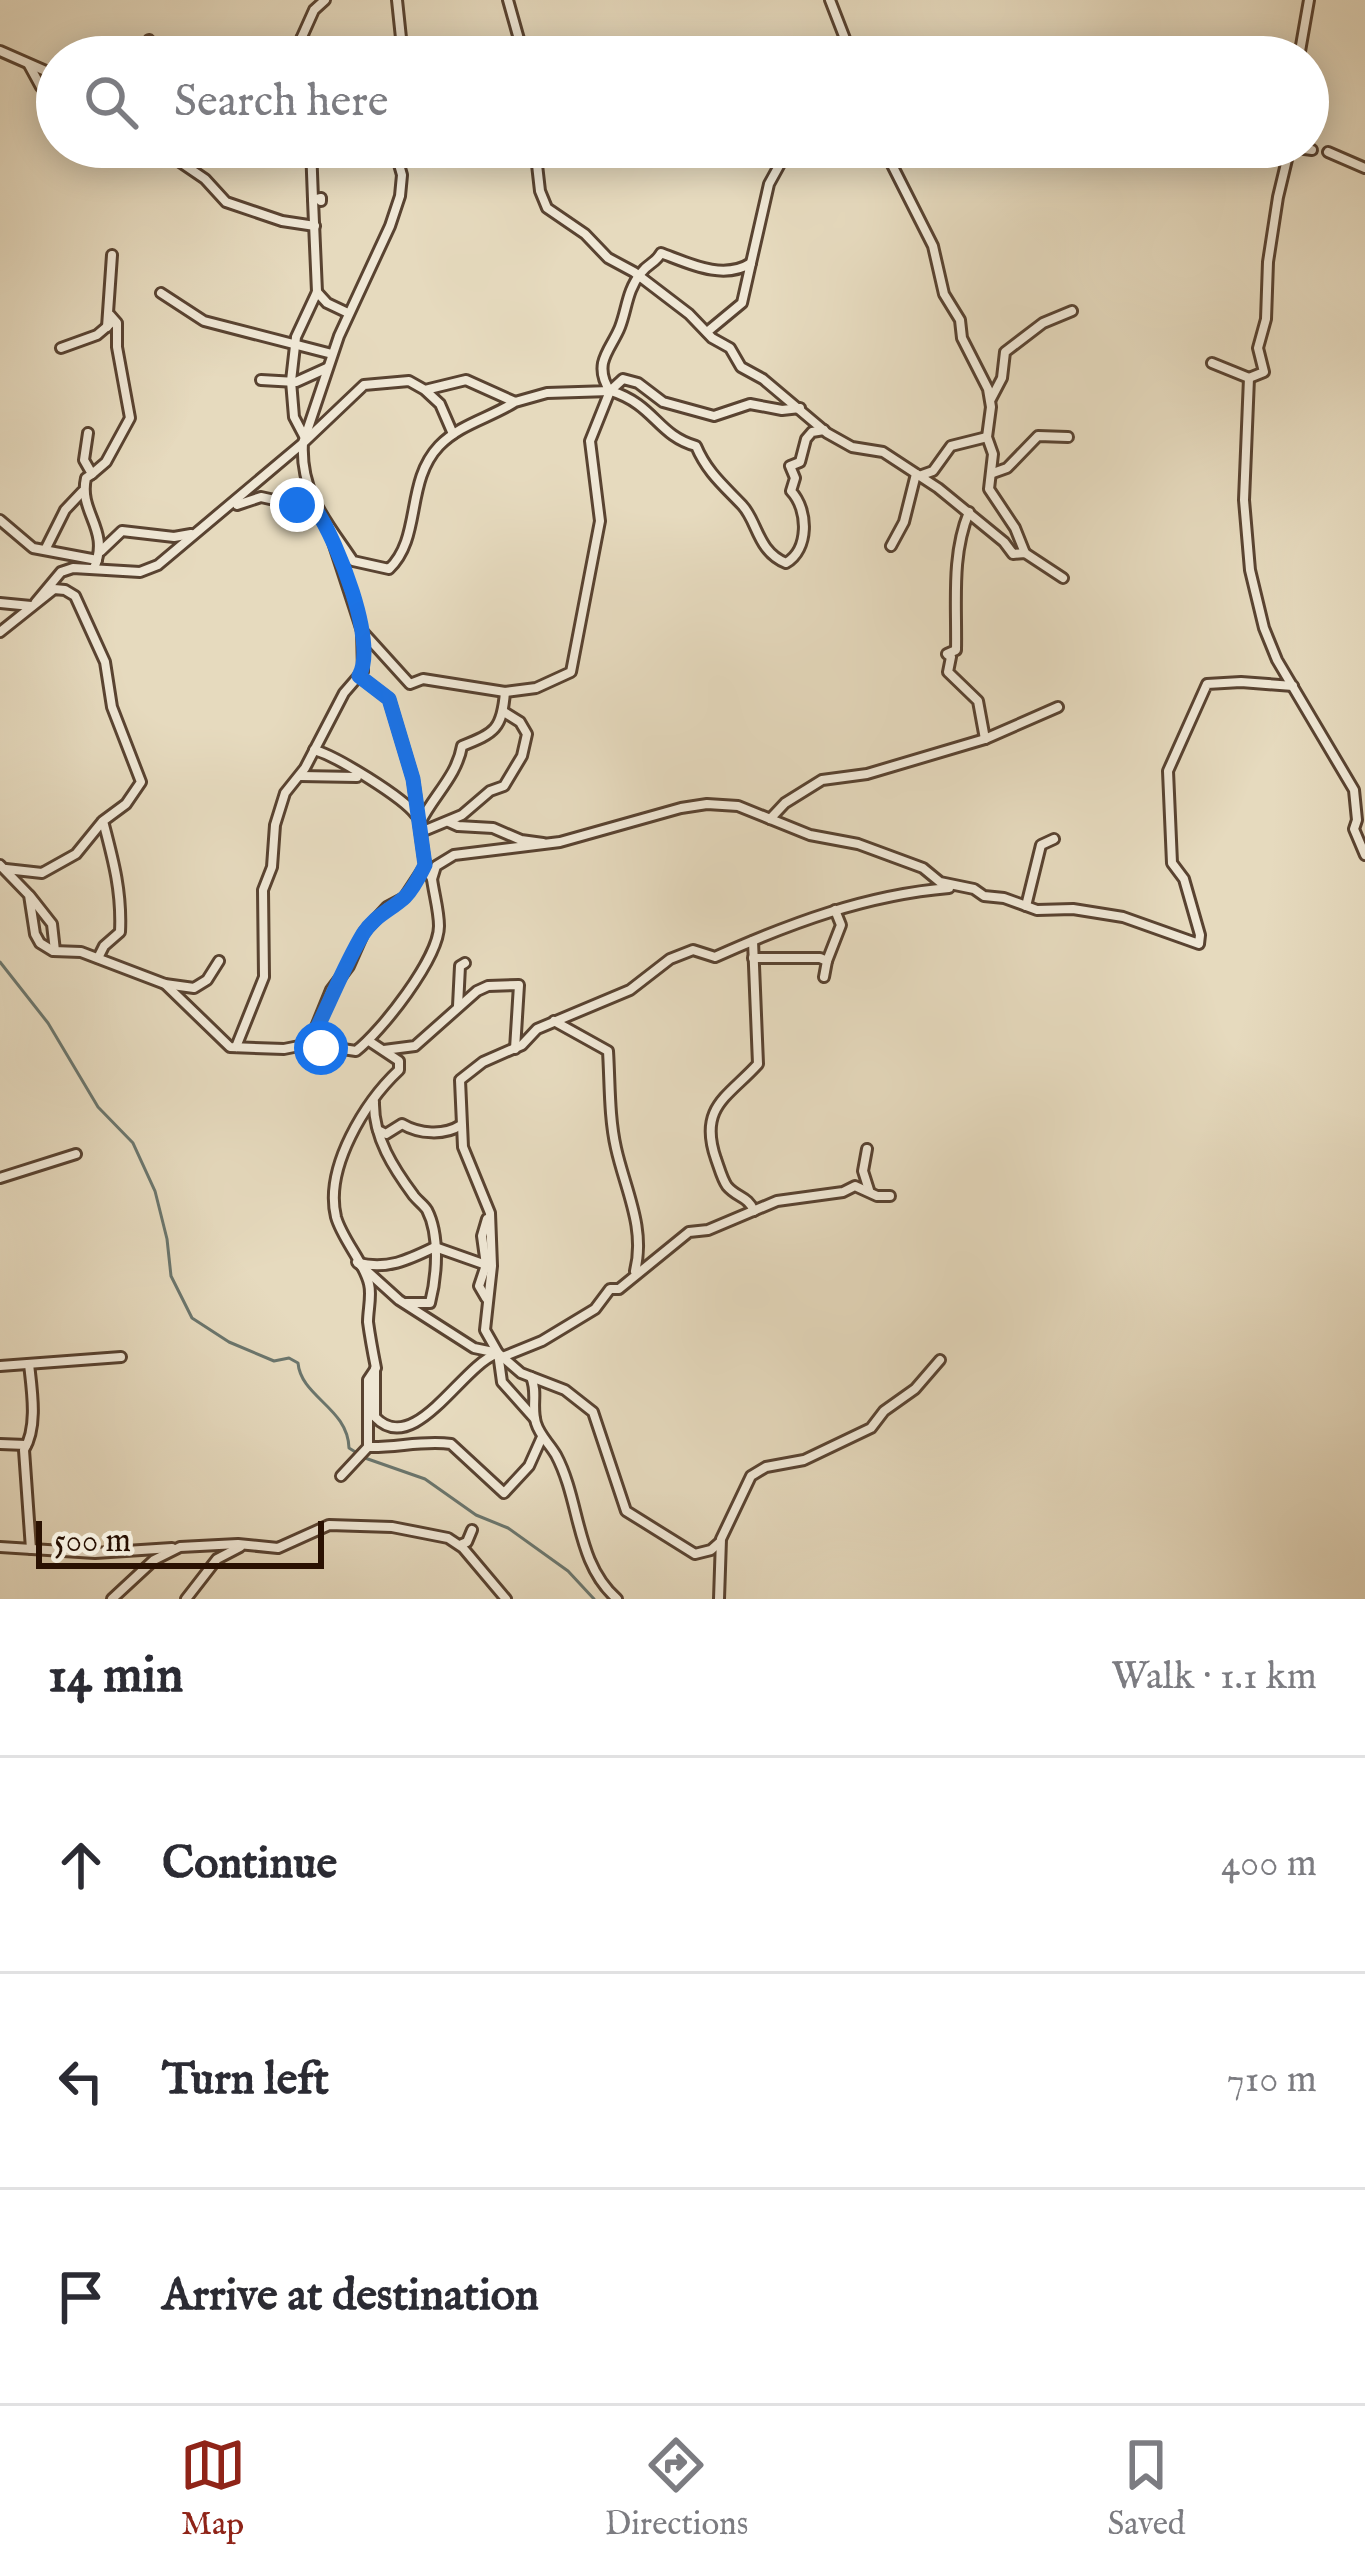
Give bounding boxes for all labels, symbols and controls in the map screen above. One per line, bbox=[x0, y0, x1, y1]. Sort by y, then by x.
search box bbox=[36, 36, 1329, 168]
icon: search bbox=[78, 69, 144, 135]
text: Search here bbox=[174, 74, 388, 131]
route end bbox=[270, 478, 324, 532]
route start bbox=[294, 1021, 348, 1075]
scale bar bbox=[36, 1515, 324, 1568]
text: 500 m bbox=[54, 1521, 131, 1563]
text: 14 min bbox=[48, 1645, 183, 1710]
text: Walk · 1.1 km bbox=[1111, 1653, 1317, 1702]
icon: ahead bbox=[48, 1832, 114, 1898]
text: Continue bbox=[162, 1836, 337, 1893]
text: 400 m bbox=[1221, 1840, 1317, 1889]
icon: left bbox=[48, 2048, 114, 2114]
text: Turn left bbox=[162, 2052, 329, 2109]
text: 710 m bbox=[1227, 2056, 1317, 2105]
icon: arrive bbox=[48, 2264, 114, 2330]
text: Arrive at destination bbox=[162, 2268, 539, 2325]
tab: Map bbox=[180, 2432, 246, 2546]
tab: Directions bbox=[605, 2432, 748, 2546]
tab: Saved bbox=[1107, 2432, 1185, 2546]

